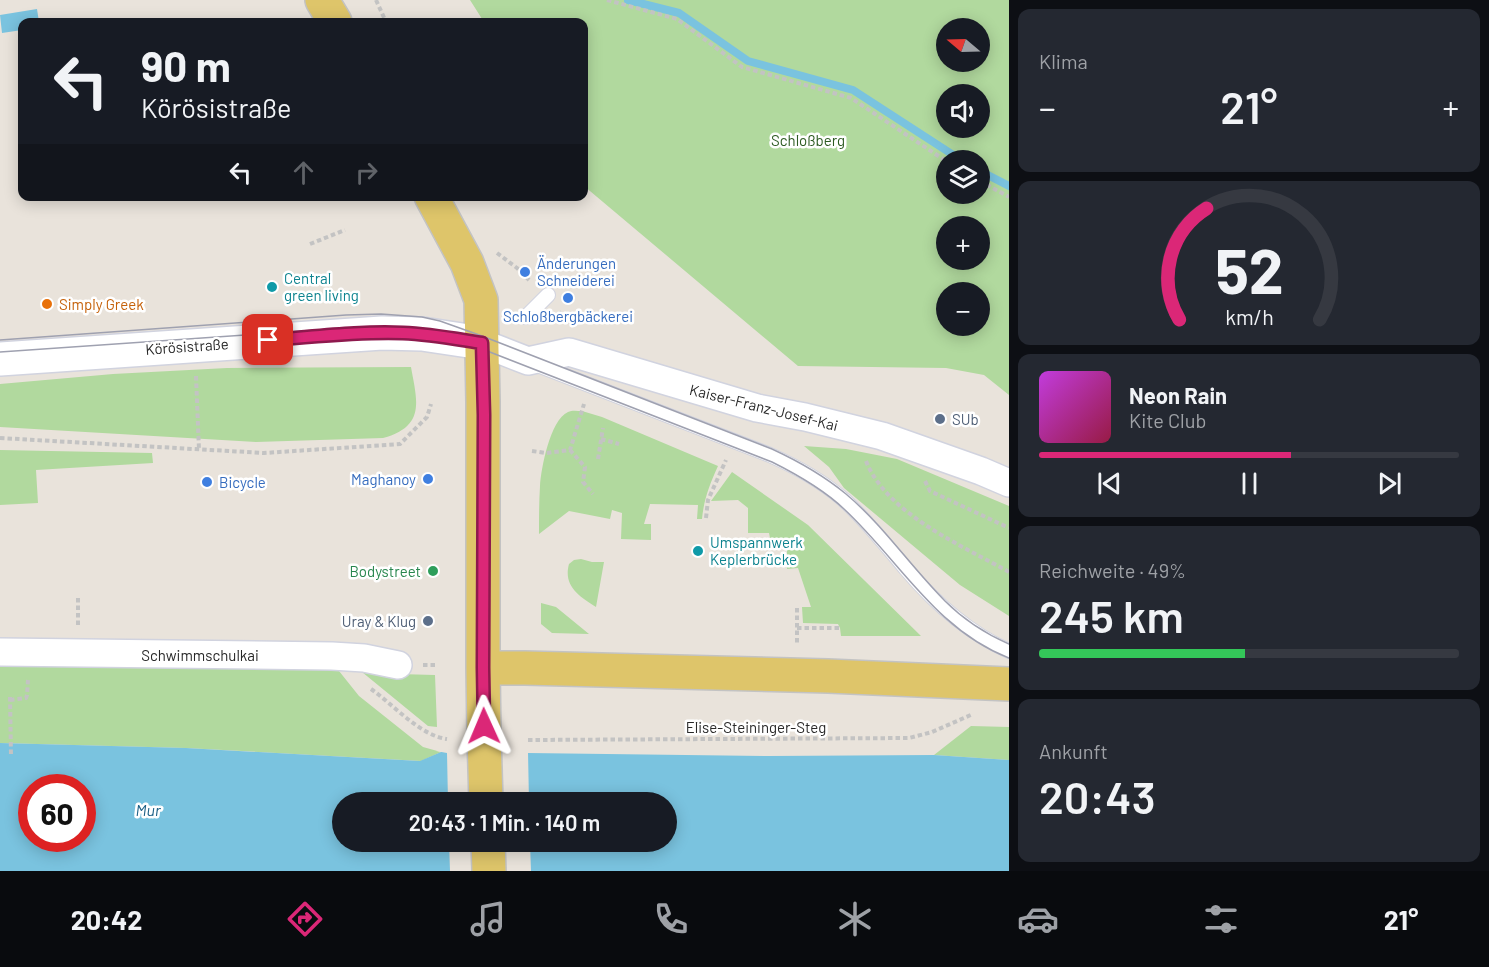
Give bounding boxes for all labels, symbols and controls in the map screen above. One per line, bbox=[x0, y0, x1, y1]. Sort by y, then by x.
north arrow bbox=[936, 18, 990, 72]
map controls bbox=[936, 18, 990, 336]
text: 90 m bbox=[141, 40, 231, 90]
icon: left bbox=[42, 42, 120, 120]
text: Klima bbox=[1039, 49, 1088, 73]
text: 21° bbox=[1220, 79, 1278, 133]
button: sound bbox=[936, 84, 990, 138]
text: − bbox=[1039, 87, 1056, 127]
text: + bbox=[1442, 87, 1459, 127]
text: Körösistraße bbox=[141, 91, 291, 123]
park label: Schloßberg bbox=[771, 131, 845, 149]
button: layers bbox=[936, 150, 990, 204]
icon: left bbox=[224, 156, 257, 189]
icon: ahead bbox=[287, 156, 320, 189]
icon: right bbox=[350, 156, 383, 189]
button: + bbox=[936, 216, 990, 270]
text: 52 bbox=[1215, 232, 1283, 306]
place label: Änderungen Schneiderei bbox=[537, 254, 616, 289]
marker: Änderungen Schneiderei bbox=[518, 265, 532, 279]
place label: Central green living bbox=[284, 269, 359, 304]
marker: Central green living bbox=[265, 280, 279, 294]
button: − bbox=[936, 282, 990, 336]
marker: Schloßbergbäckerei bbox=[561, 291, 575, 305]
place label: Simply Greek bbox=[59, 295, 144, 313]
marker: Simply Greek bbox=[40, 297, 54, 311]
text: km/h bbox=[1225, 305, 1273, 330]
place label: Schloßbergbäckerei bbox=[503, 307, 633, 325]
pin bbox=[242, 314, 293, 365]
icon: arrive bbox=[251, 323, 284, 356]
street label: Körösistraße bbox=[145, 334, 229, 358]
street label: Kaiser-Franz-Josef-Kai bbox=[688, 380, 840, 434]
text: Neon Rain bbox=[1129, 382, 1227, 408]
text: Kite Club bbox=[1129, 408, 1206, 432]
place label: SUb bbox=[952, 410, 979, 428]
marker: SUb bbox=[933, 412, 947, 426]
icon: previous bbox=[1093, 467, 1126, 500]
icon: pause bbox=[1233, 467, 1266, 500]
icon: next bbox=[1373, 467, 1406, 500]
place label: Maghanoy bbox=[351, 470, 416, 488]
marker: Maghanoy bbox=[421, 472, 435, 486]
place label: Bicycle bbox=[219, 473, 266, 491]
marker: Bicycle bbox=[200, 475, 214, 489]
place label: Umspannwerk Keplerbrücke bbox=[710, 533, 803, 568]
marker: Umspannwerk Keplerbrücke bbox=[691, 544, 705, 558]
text: Reichweite · 49% bbox=[1039, 558, 1186, 582]
place label: Bodystreet bbox=[349, 562, 421, 580]
marker: Bodystreet bbox=[426, 564, 440, 578]
text: 245 km bbox=[1039, 588, 1184, 642]
place label: Uray & Klug bbox=[342, 612, 416, 630]
marker: Uray & Klug bbox=[421, 614, 435, 628]
street label: Schwimmschulkai bbox=[141, 646, 259, 664]
position arrow bbox=[452, 694, 516, 758]
street label: Elise-Steininger-Steg bbox=[686, 718, 826, 736]
text: Ankunft bbox=[1039, 739, 1108, 763]
text: 20:43 bbox=[1039, 769, 1156, 823]
speed limit sign: 60 bbox=[18, 774, 96, 852]
water label: Mur bbox=[135, 800, 162, 819]
text: 20:43 · 1 Min. · 140 m bbox=[409, 809, 600, 835]
icon: directions bbox=[284, 898, 326, 940]
icon: music bbox=[467, 898, 509, 940]
icon: phone bbox=[650, 898, 692, 940]
icon: climate bbox=[834, 898, 876, 940]
icon: car bbox=[1017, 898, 1059, 940]
icon: filters bbox=[1200, 898, 1242, 940]
text: 20:42 bbox=[71, 903, 142, 935]
text: 21° bbox=[1384, 903, 1418, 935]

